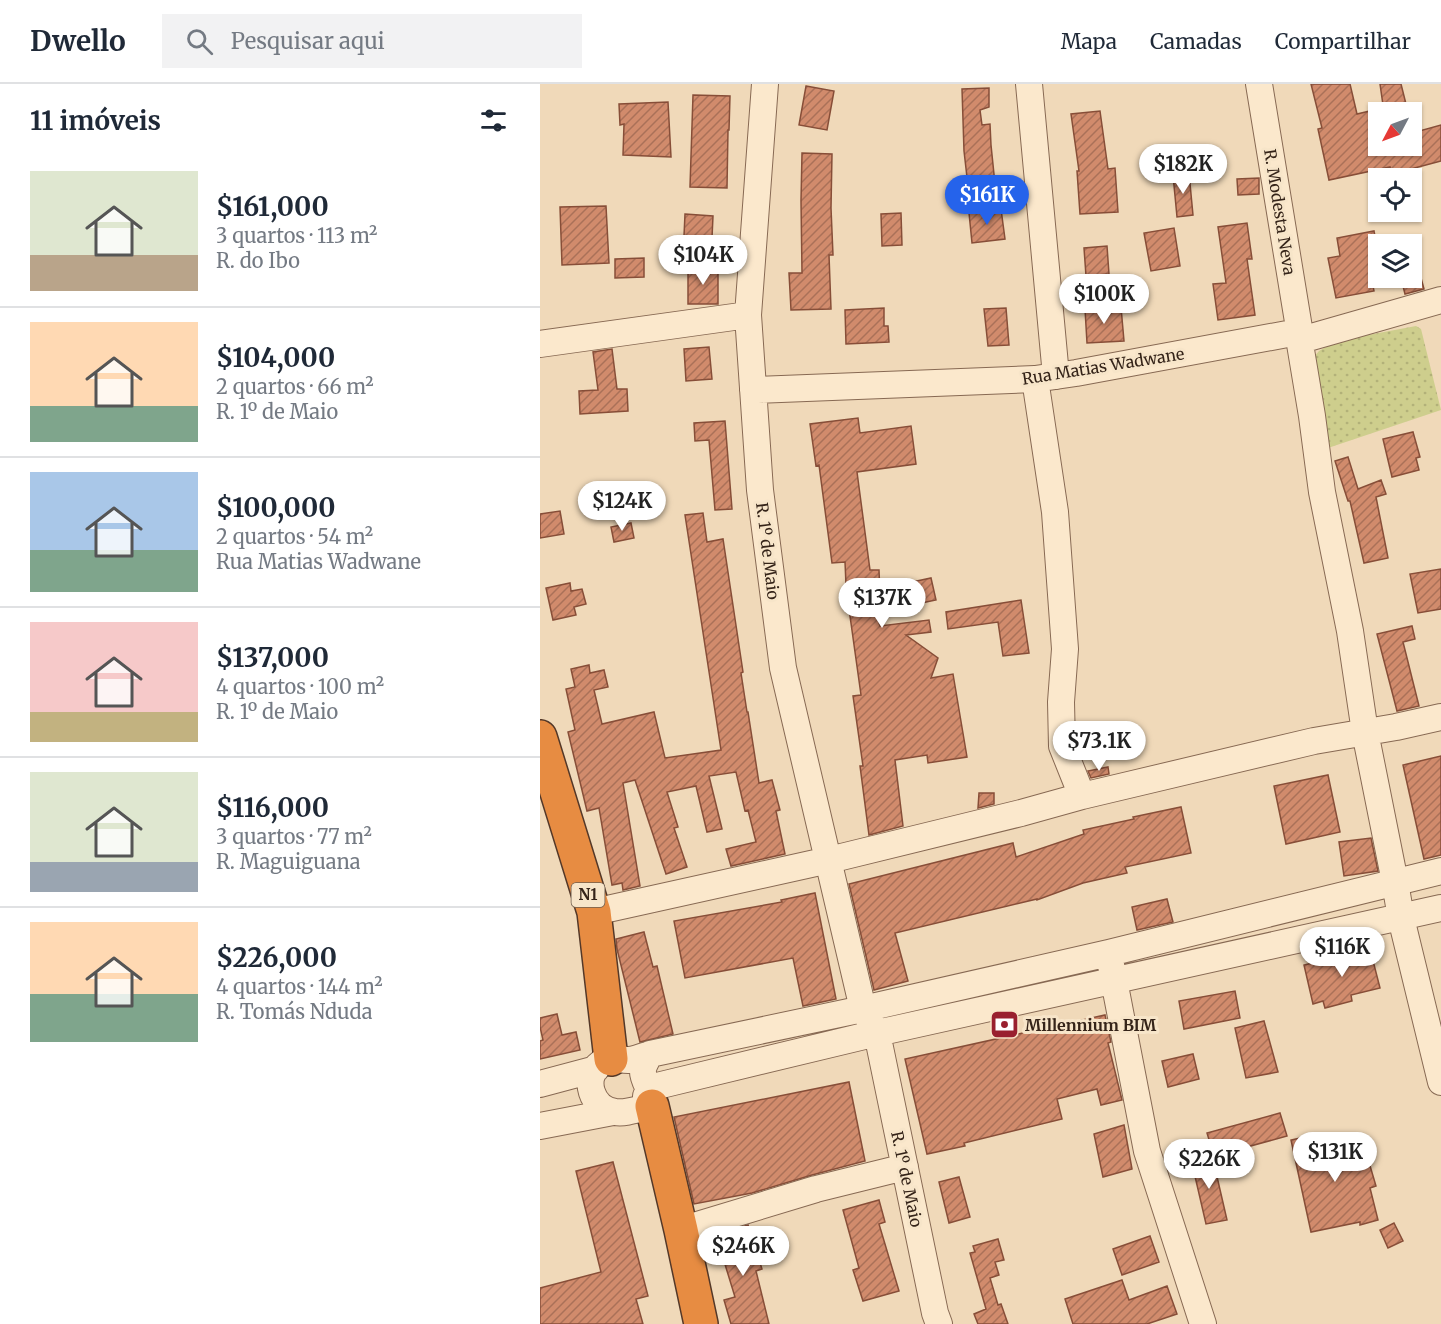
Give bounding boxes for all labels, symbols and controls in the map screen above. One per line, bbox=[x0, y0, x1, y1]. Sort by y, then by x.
search box bbox=[162, 14, 582, 68]
text: Dwello bbox=[30, 23, 126, 59]
icon: search bbox=[183, 25, 216, 58]
text: Pesquisar aqui bbox=[231, 27, 385, 55]
text: Mapa bbox=[1061, 28, 1117, 55]
text: Camadas bbox=[1150, 28, 1242, 55]
text: Compartilhar bbox=[1275, 28, 1411, 55]
north arrow bbox=[1368, 102, 1422, 156]
map controls bbox=[1368, 102, 1422, 288]
text: 11 imóveis bbox=[30, 104, 161, 137]
icon: filters bbox=[477, 104, 510, 137]
pin: $182K bbox=[1141, 144, 1225, 195]
street label: R. Modesta Neva bbox=[1260, 147, 1300, 277]
text: $182K bbox=[1153, 151, 1213, 176]
button: locate bbox=[1368, 168, 1422, 222]
pin: $161K bbox=[945, 175, 1029, 226]
text: $161K bbox=[959, 182, 1015, 207]
text: $161,000 bbox=[216, 190, 329, 223]
icon: home bbox=[78, 195, 150, 267]
text: 3 quartos · 113 m² bbox=[216, 223, 377, 248]
button: layers bbox=[1368, 234, 1422, 288]
pin: $104K bbox=[661, 235, 745, 286]
text: $104K bbox=[672, 242, 734, 267]
text: R. do Ibo bbox=[216, 248, 300, 273]
pin: $100K bbox=[1062, 274, 1146, 325]
text: $100K bbox=[1073, 281, 1135, 306]
text: $104,000 bbox=[216, 341, 335, 374]
street label: Rua Matias Wadwane bbox=[1020, 343, 1186, 389]
icon: home bbox=[78, 346, 150, 418]
text: 2 quartos · 66 m² bbox=[216, 374, 374, 399]
text: R. 1º de Maio bbox=[216, 399, 338, 424]
pin: $124K bbox=[580, 481, 664, 532]
text: $124K bbox=[592, 488, 652, 513]
text: $100,000 bbox=[216, 491, 335, 524]
icon: home bbox=[78, 496, 150, 568]
street label: R. 1º de Maio bbox=[752, 501, 784, 601]
text: 2 quartos · 54 m² bbox=[216, 524, 373, 549]
text: Rua Matias Wadwane bbox=[216, 549, 421, 574]
pin: $137K bbox=[840, 578, 924, 629]
text: $137K bbox=[853, 585, 911, 610]
text: $137,000 bbox=[216, 641, 329, 674]
icon: home bbox=[78, 646, 150, 718]
text: 4 quartos · 100 m² bbox=[216, 674, 384, 699]
text: R. 1º de Maio bbox=[216, 699, 338, 724]
pin: $73.1K bbox=[1050, 721, 1148, 772]
text: $73.1K bbox=[1067, 728, 1131, 753]
text: $116,000 bbox=[216, 791, 329, 824]
icon: home bbox=[78, 796, 150, 868]
text: 3 quartos · 77 m² bbox=[216, 824, 372, 849]
text: R. Maguiguana bbox=[216, 849, 360, 874]
road number: N1 bbox=[572, 883, 604, 907]
pin: $116K bbox=[1300, 927, 1384, 978]
text: $116K bbox=[1314, 934, 1370, 959]
text: $226,000 bbox=[216, 941, 337, 974]
icon: home bbox=[78, 946, 150, 1018]
text: 4 quartos · 144 m² bbox=[216, 974, 383, 999]
text: R. Tomás Nduda bbox=[216, 999, 372, 1024]
bank icon: Millennium BIM bbox=[988, 1009, 1020, 1041]
place label: Millennium BIM bbox=[1025, 1015, 1157, 1035]
street label: R. 1º de Maio bbox=[887, 1129, 927, 1229]
pin: $131K bbox=[1293, 1132, 1377, 1183]
pin: $226K bbox=[1167, 1139, 1251, 1190]
text: $131K bbox=[1307, 1139, 1363, 1164]
text: $226K bbox=[1178, 1146, 1240, 1171]
pin: $246K bbox=[701, 1226, 785, 1277]
text: $246K bbox=[711, 1233, 775, 1258]

